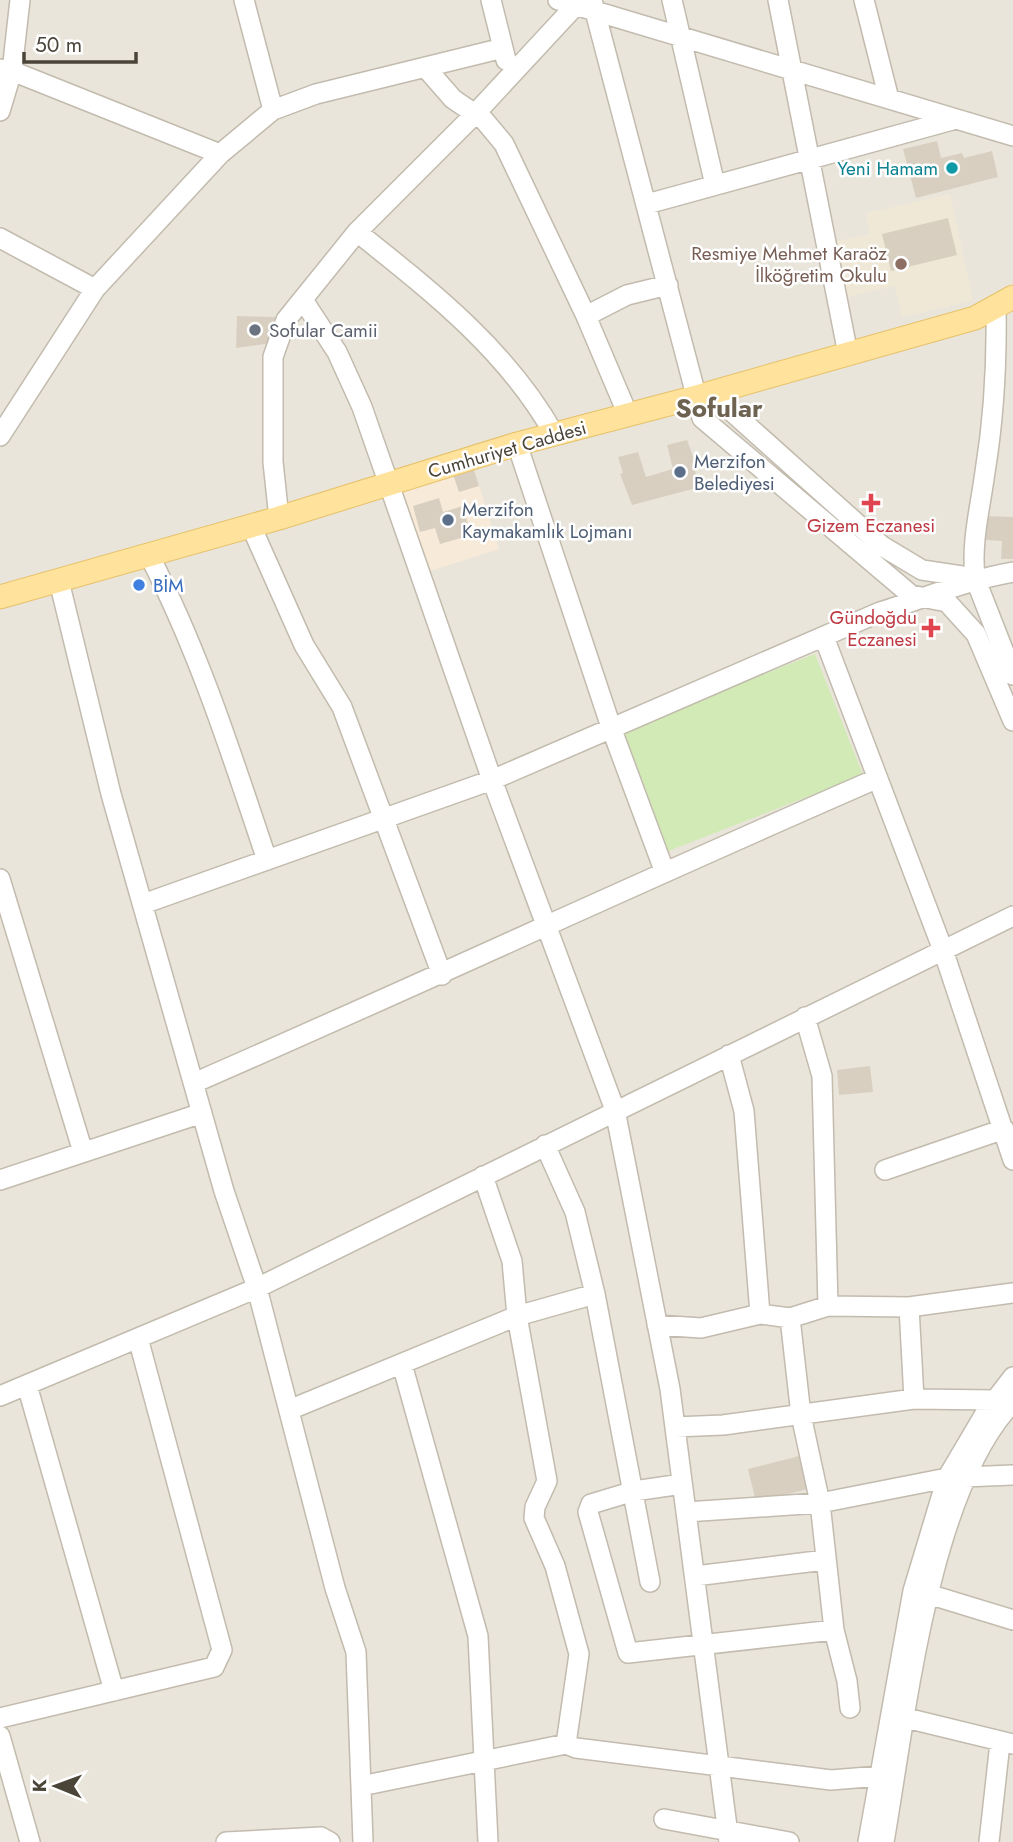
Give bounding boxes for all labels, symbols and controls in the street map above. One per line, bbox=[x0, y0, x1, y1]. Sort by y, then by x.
scale bar bbox=[24, 21, 136, 65]
text: 50 m bbox=[35, 30, 82, 60]
place label: Yeni Hamam bbox=[837, 155, 938, 182]
marker: Yeni Hamam bbox=[944, 160, 960, 176]
place label: Resmiye Mehmet Karaöz İlköğretim Okulu bbox=[691, 240, 887, 289]
marker: Resmiye Mehmet Karaöz İlköğretim Okulu bbox=[893, 256, 909, 272]
place label: Sofular Camii bbox=[269, 317, 378, 344]
marker: Sofular Camii bbox=[247, 322, 263, 338]
district label: Sofular bbox=[675, 389, 763, 427]
street label: Cumhuriyet Caddesi bbox=[425, 414, 589, 485]
place label: Merzifon Belediyesi bbox=[694, 448, 775, 497]
marker: Merzifon Belediyesi bbox=[672, 464, 688, 480]
marker: Gizem Eczanesi bbox=[863, 495, 879, 511]
place label: Merzifon Kaymakamlık Lojmanı bbox=[462, 496, 632, 545]
marker: Merzifon Kaymakamlık Lojmanı bbox=[440, 512, 456, 528]
place label: Gizem Eczanesi bbox=[807, 512, 935, 539]
place label: BİM bbox=[153, 572, 184, 599]
marker: BİM bbox=[131, 577, 147, 593]
place label: Gündoğdu Eczanesi bbox=[829, 604, 917, 653]
marker: Gündoğdu Eczanesi bbox=[923, 620, 939, 636]
north arrow bbox=[21, 1751, 91, 1821]
text: K bbox=[26, 1778, 53, 1793]

